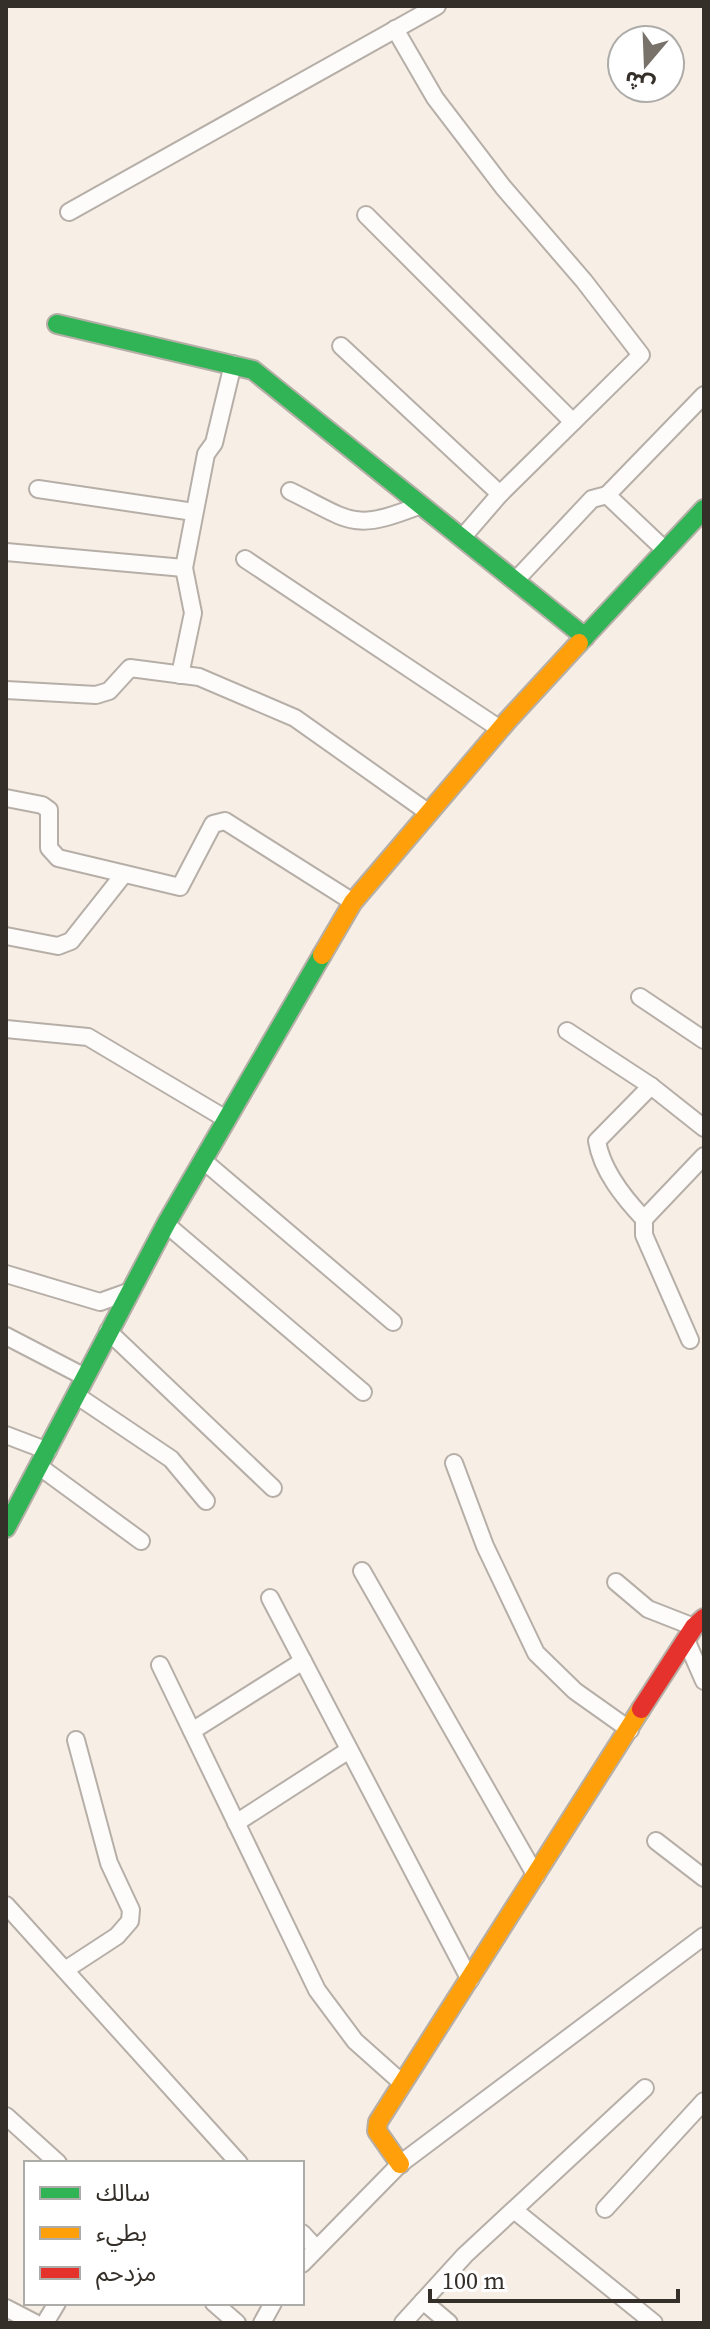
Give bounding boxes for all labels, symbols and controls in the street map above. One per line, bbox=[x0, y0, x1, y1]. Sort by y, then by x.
north arrow bbox=[606, 24, 686, 104]
text: ش bbox=[620, 64, 659, 102]
legend bbox=[24, 2161, 304, 2305]
text: سالك bbox=[96, 2176, 150, 2209]
text: بطيء bbox=[96, 2216, 147, 2252]
scale bar bbox=[430, 2253, 678, 2303]
text: مزدحم bbox=[96, 2256, 156, 2290]
text: 100 m bbox=[442, 2264, 505, 2297]

